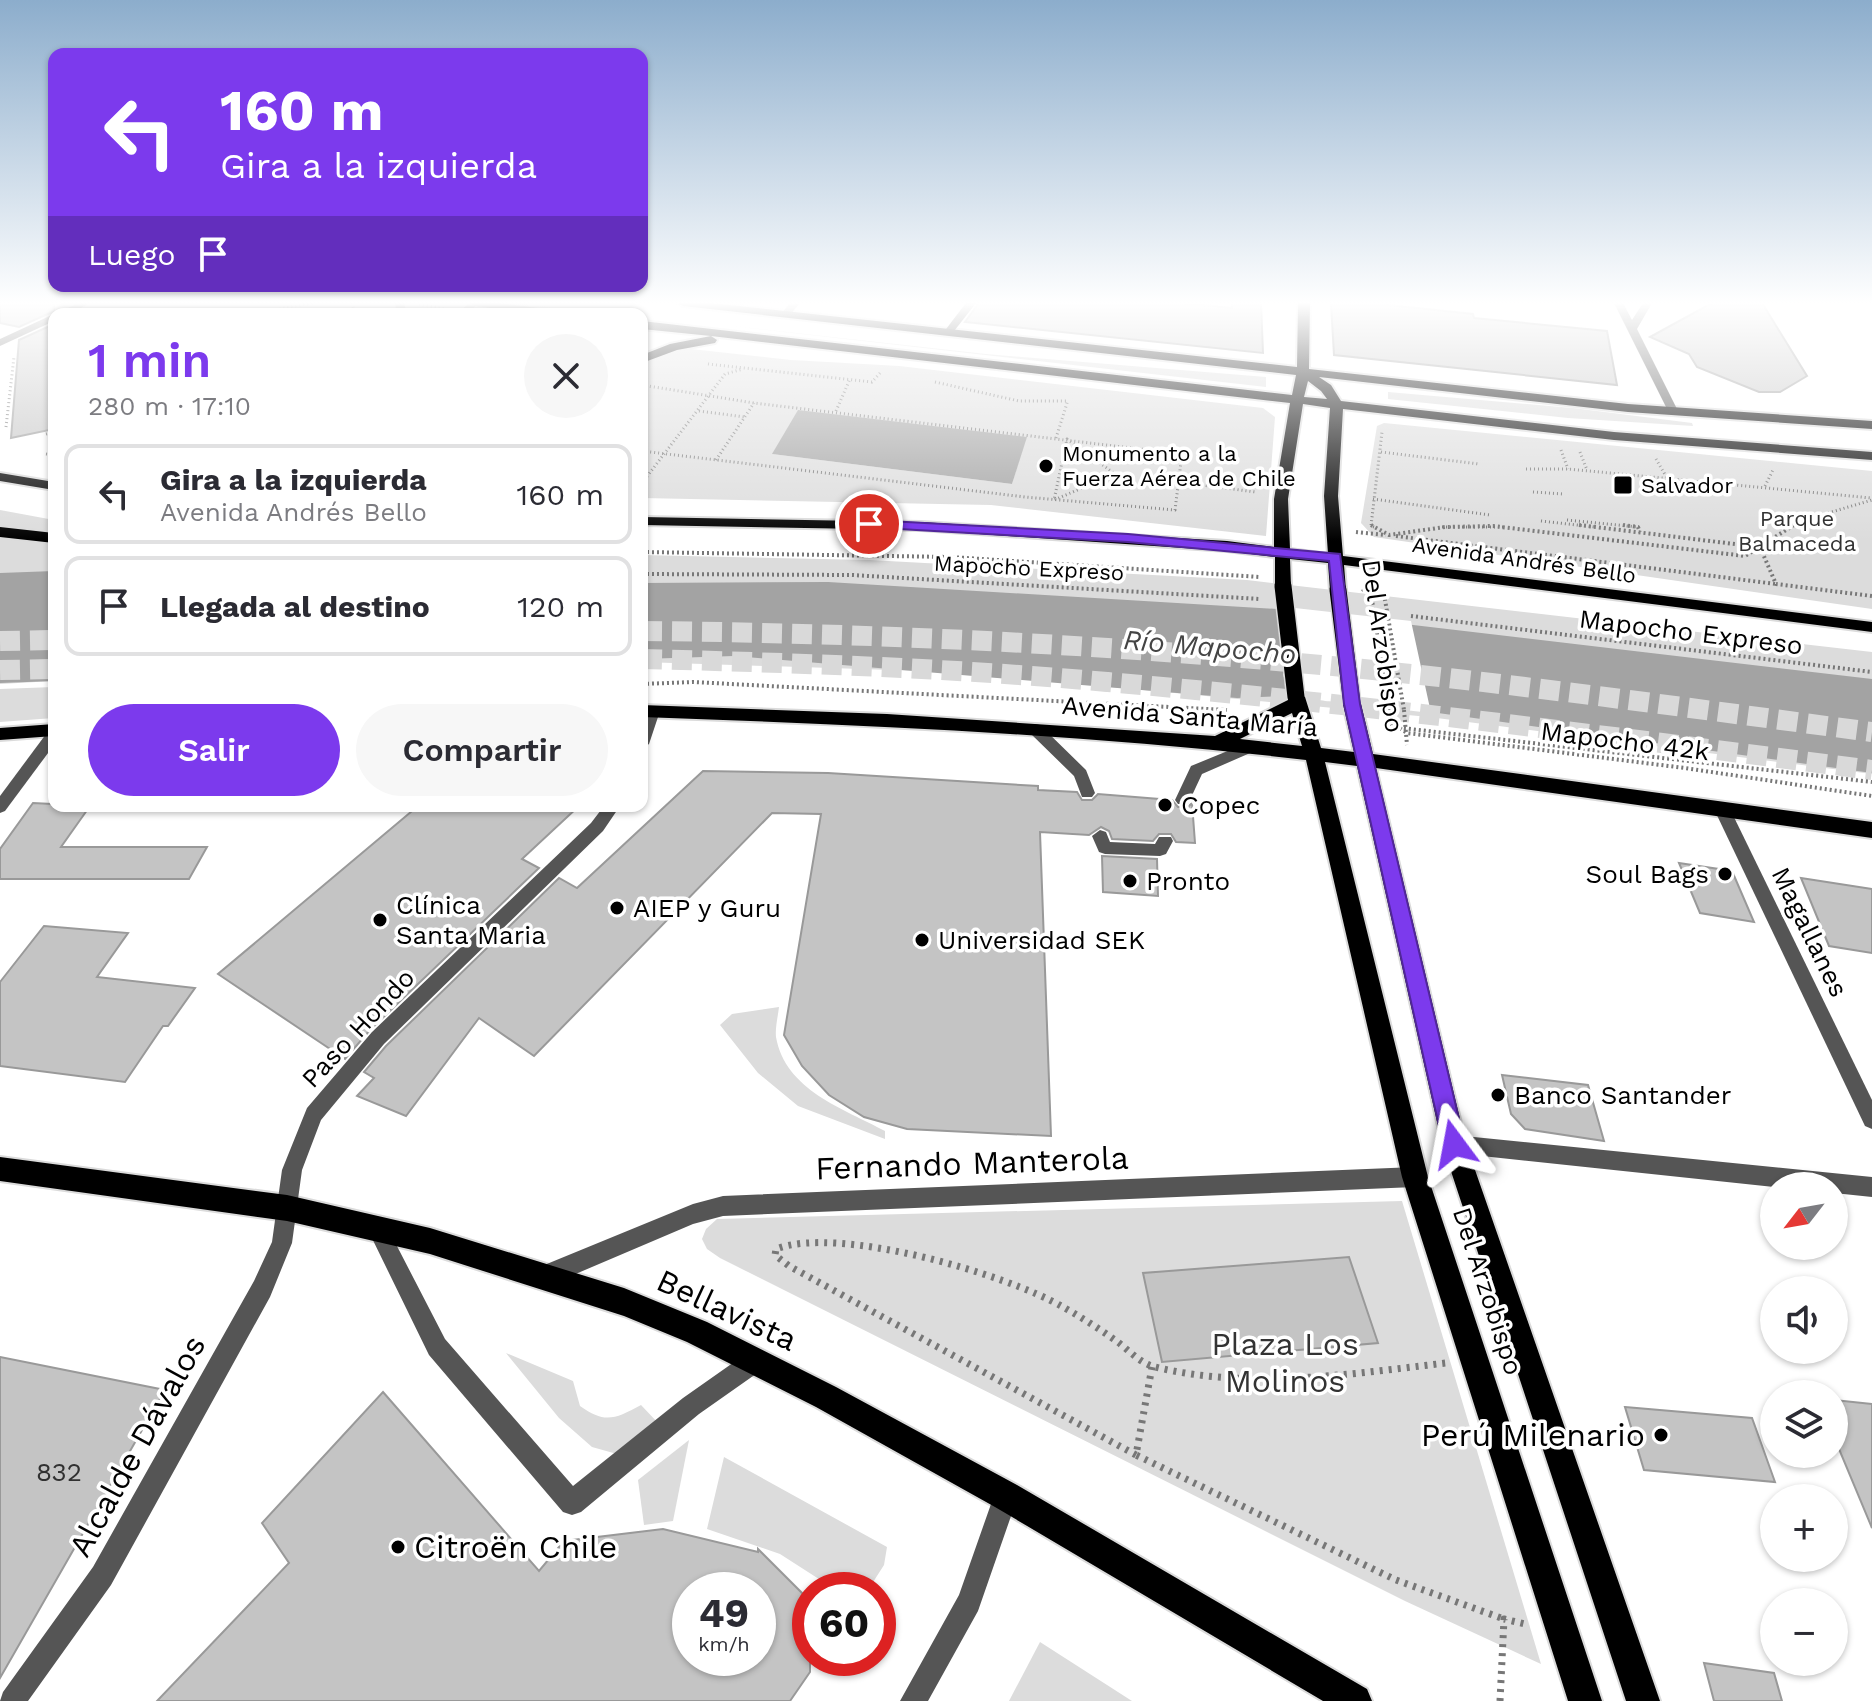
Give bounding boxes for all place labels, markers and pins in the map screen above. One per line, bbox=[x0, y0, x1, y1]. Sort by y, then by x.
place label: Monumento a la Fuerza Aérea de Chile bbox=[1062, 441, 1296, 491]
marker: Monumento a la Fuerza Aérea de Chile bbox=[1037, 457, 1055, 475]
place label: Salvador bbox=[1641, 473, 1733, 498]
marker: Salvador bbox=[1612, 474, 1634, 496]
pin bbox=[835, 490, 903, 558]
place label: Copec bbox=[1181, 790, 1260, 820]
marker: Copec bbox=[1156, 796, 1174, 814]
place label: Soul Bags bbox=[1586, 859, 1709, 889]
marker: Soul Bags bbox=[1716, 865, 1734, 883]
place label: Pronto bbox=[1146, 866, 1230, 896]
marker: Pronto bbox=[1121, 872, 1139, 890]
place label: Clínica Santa Maria bbox=[396, 890, 546, 950]
place label: AIEP y Guru bbox=[633, 893, 781, 923]
marker: AIEP y Guru bbox=[608, 899, 626, 917]
marker: Clínica Santa Maria bbox=[371, 911, 389, 929]
place label: Universidad SEK bbox=[938, 925, 1145, 955]
marker: Universidad SEK bbox=[913, 931, 931, 949]
place label: Banco Santander bbox=[1514, 1080, 1731, 1110]
marker: Banco Santander bbox=[1489, 1086, 1507, 1104]
place label: Perú Milenario bbox=[1421, 1416, 1645, 1454]
marker: Perú Milenario bbox=[1652, 1426, 1670, 1444]
place label: Citroën Chile bbox=[414, 1528, 617, 1566]
marker: Citroën Chile bbox=[389, 1538, 407, 1556]

